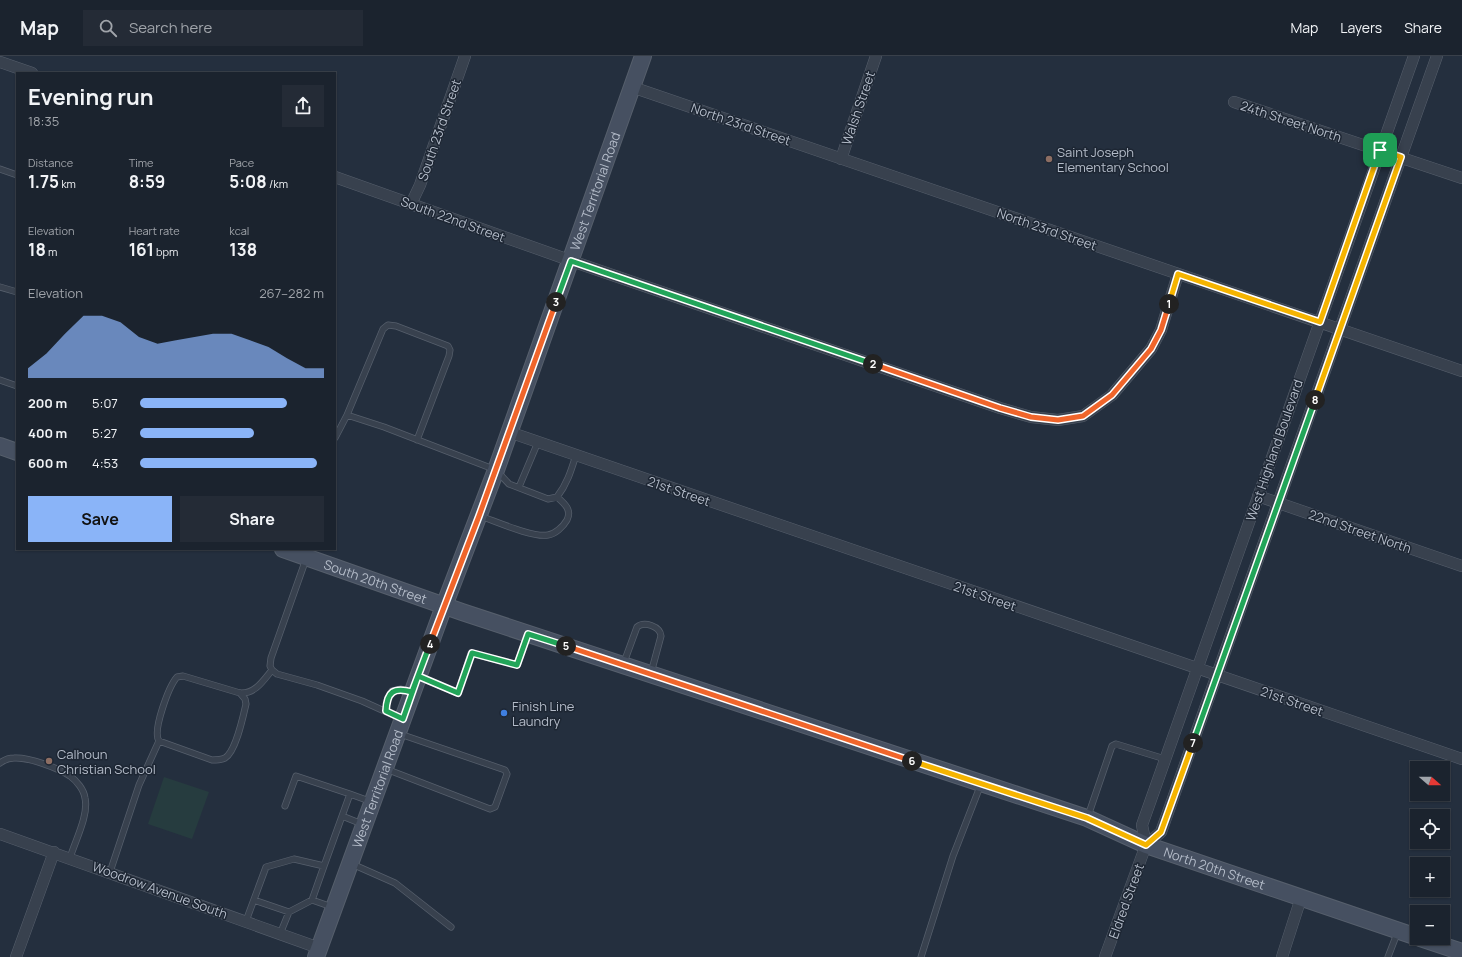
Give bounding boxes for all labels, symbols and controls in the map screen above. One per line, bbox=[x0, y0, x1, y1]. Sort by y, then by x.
search box bbox=[83, 10, 363, 46]
text: Map bbox=[20, 15, 59, 41]
icon: search bbox=[97, 17, 119, 39]
text: Search here bbox=[129, 17, 212, 38]
text: Map bbox=[1290, 18, 1318, 37]
text: Layers bbox=[1340, 18, 1382, 37]
text: Share bbox=[1404, 18, 1442, 37]
street label: Walsh Street bbox=[837, 69, 879, 147]
street label: South 23rd Street bbox=[413, 77, 465, 183]
text: Evening run bbox=[28, 82, 153, 112]
button: share bbox=[282, 85, 324, 127]
street label: 24th Street North bbox=[1238, 96, 1344, 146]
street label: North 23rd Street bbox=[689, 98, 793, 150]
text: 18:35 bbox=[28, 112, 59, 130]
street label: West Territorial Road bbox=[566, 130, 624, 253]
pin bbox=[1363, 133, 1397, 167]
icon: arrive bbox=[1369, 139, 1391, 161]
place label: Saint Joseph Elementary School bbox=[1057, 143, 1169, 176]
marker: Saint Joseph Elementary School bbox=[1044, 154, 1054, 164]
text: Distance bbox=[28, 155, 73, 170]
text: Time bbox=[129, 155, 154, 170]
text: Pace bbox=[229, 155, 254, 170]
text: 1.75 bbox=[28, 170, 59, 193]
text: 8:59 bbox=[129, 170, 165, 193]
text: 5:08 bbox=[229, 170, 267, 193]
text: km bbox=[59, 176, 76, 191]
text: /km bbox=[267, 176, 288, 191]
street label: South 22nd Street bbox=[398, 192, 508, 246]
street label: North 23rd Street bbox=[995, 203, 1099, 255]
text: Elevation bbox=[28, 223, 74, 238]
text: Heart rate bbox=[129, 223, 180, 238]
text: kcal bbox=[229, 223, 249, 238]
text: 18 bbox=[28, 238, 46, 261]
text: 161 bbox=[129, 238, 154, 261]
text: 138 bbox=[229, 238, 257, 261]
text: m bbox=[46, 244, 57, 259]
text: bpm bbox=[154, 244, 178, 259]
text: Elevation bbox=[28, 284, 83, 302]
text: 267–282 m bbox=[259, 284, 324, 302]
pin: 3 bbox=[546, 292, 566, 312]
text: 3 bbox=[553, 294, 559, 309]
pin: 1 bbox=[1159, 294, 1179, 314]
text: 1 bbox=[1167, 296, 1171, 311]
pin: 2 bbox=[863, 354, 883, 374]
text: 2 bbox=[870, 356, 876, 371]
street label: West Highland Boulevard bbox=[1241, 377, 1307, 523]
pin: 8 bbox=[1305, 390, 1325, 410]
text: 8 bbox=[1312, 392, 1318, 407]
text: 200 m bbox=[28, 394, 67, 412]
text: 5:07 bbox=[92, 394, 118, 412]
text: 400 m bbox=[28, 424, 67, 442]
text: 5:27 bbox=[92, 424, 117, 442]
text: 600 m bbox=[28, 454, 67, 472]
text: 4:53 bbox=[92, 454, 118, 472]
street label: 21st Street bbox=[645, 472, 713, 510]
button: Save bbox=[28, 496, 172, 542]
button: Share bbox=[180, 496, 324, 542]
street label: 22nd Street North bbox=[1306, 505, 1414, 557]
street label: South 20th Street bbox=[321, 555, 429, 608]
street label: 21st Street bbox=[951, 577, 1019, 615]
pin: 4 bbox=[420, 634, 440, 654]
text: 4 bbox=[427, 636, 433, 651]
pin: 5 bbox=[556, 636, 576, 656]
text: 5 bbox=[563, 638, 569, 653]
street label: 21st Street bbox=[1258, 682, 1326, 720]
place label: Finish Line Laundry bbox=[512, 697, 575, 730]
marker: Finish Line Laundry bbox=[499, 708, 509, 718]
street label: West Territorial Road bbox=[348, 727, 407, 850]
pin: 7 bbox=[1183, 733, 1203, 753]
text: 7 bbox=[1190, 735, 1196, 750]
place label: Calhoun Christian School bbox=[57, 745, 156, 778]
pin: 6 bbox=[902, 751, 922, 771]
text: 6 bbox=[909, 753, 915, 768]
marker: Calhoun Christian School bbox=[44, 756, 54, 766]
north arrow bbox=[1410, 761, 1450, 801]
map controls bbox=[1410, 761, 1450, 945]
button: locate bbox=[1410, 809, 1450, 849]
street label: North 20th Street bbox=[1161, 843, 1268, 894]
street label: Woodrow Avenue South bbox=[90, 857, 230, 923]
button: + bbox=[1410, 857, 1450, 897]
street label: Eldred Street bbox=[1104, 861, 1148, 941]
button: − bbox=[1410, 905, 1450, 945]

